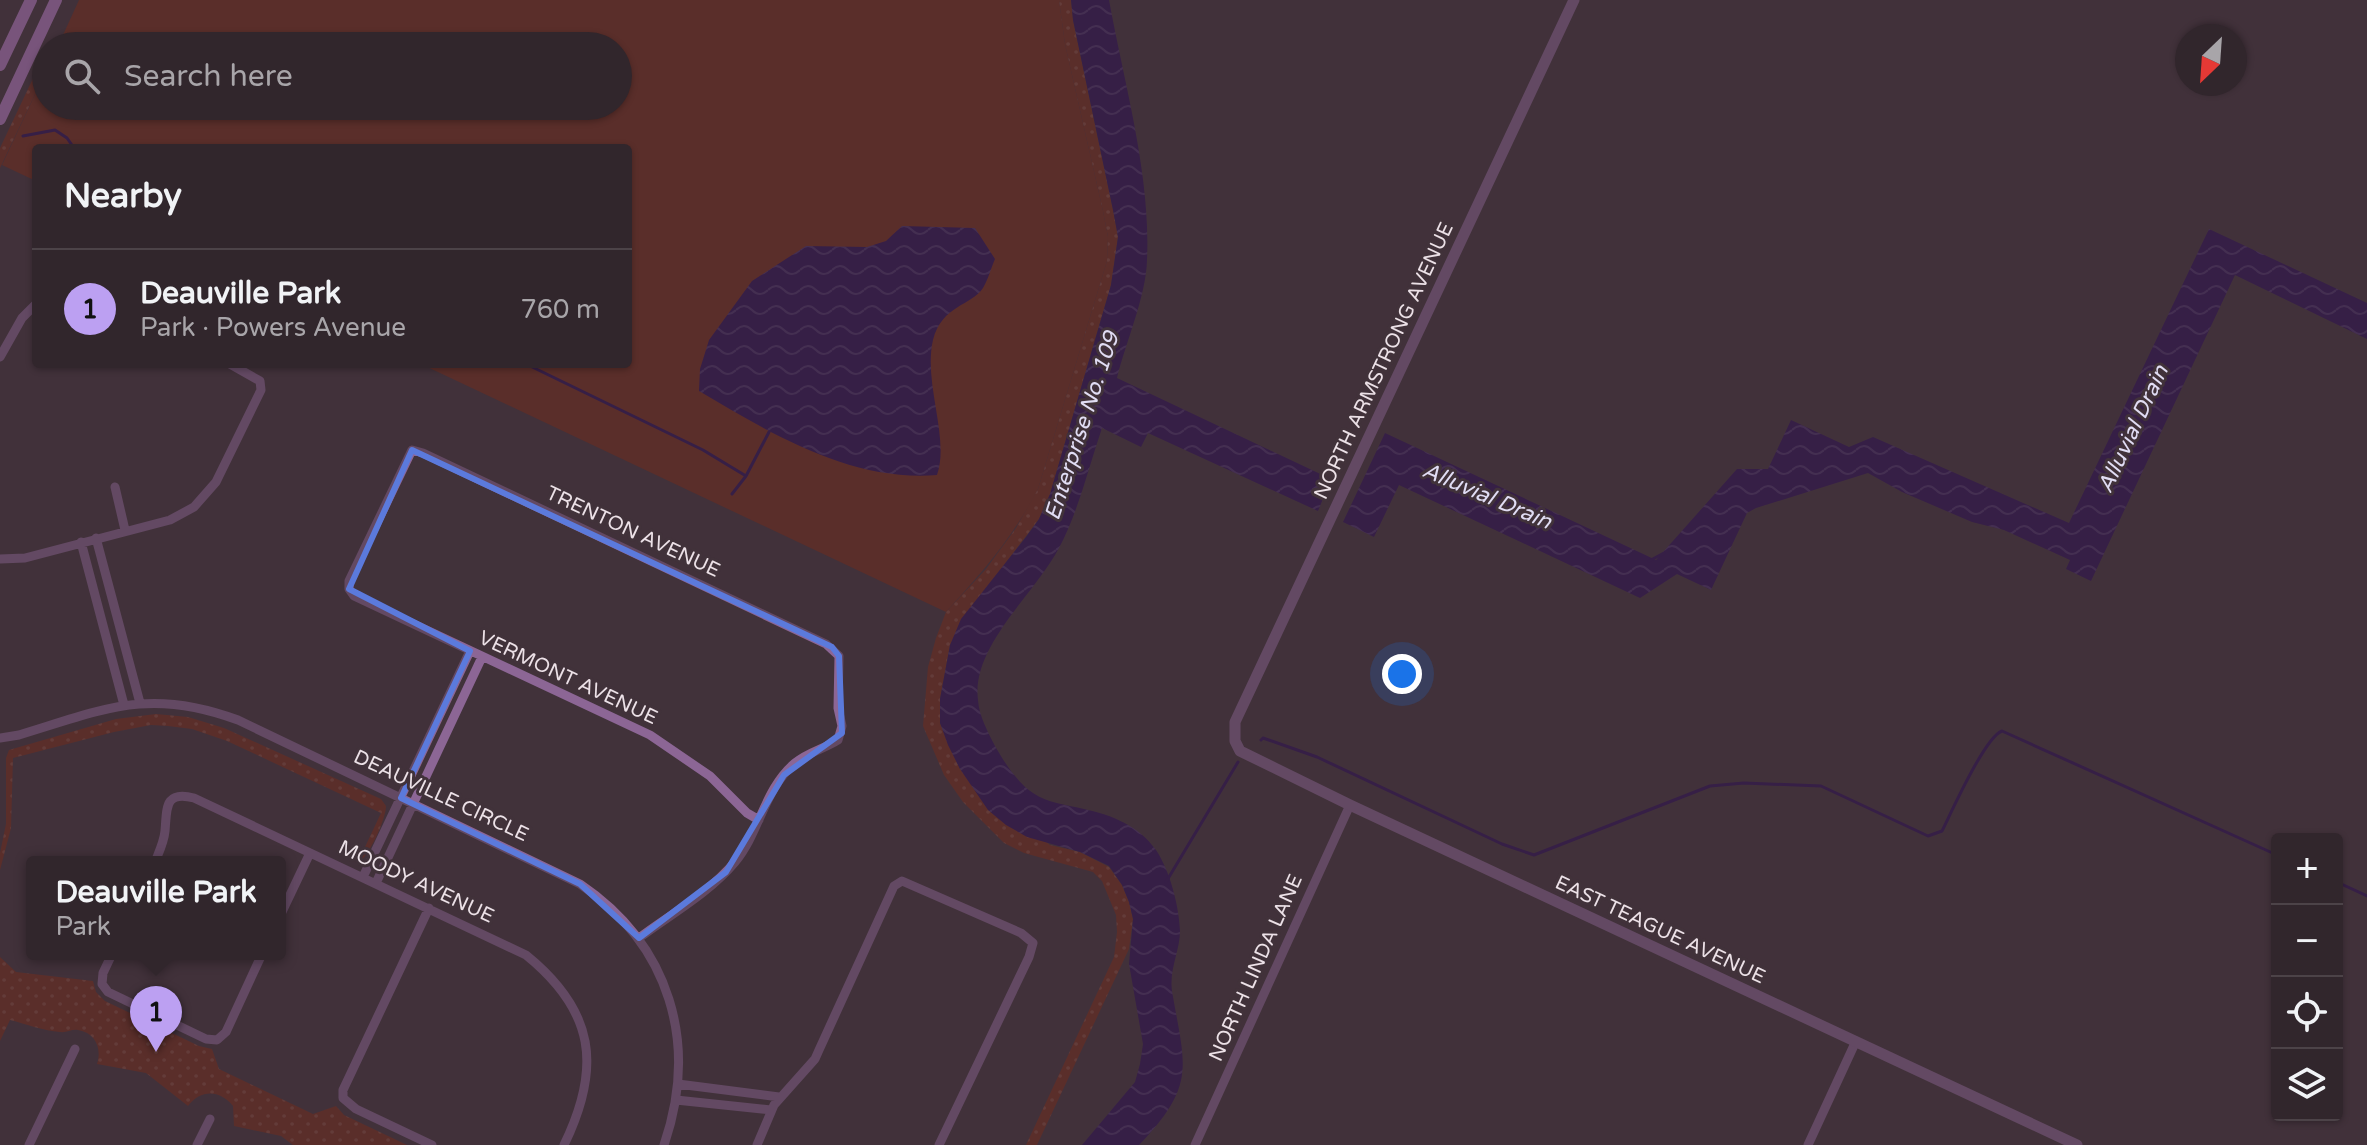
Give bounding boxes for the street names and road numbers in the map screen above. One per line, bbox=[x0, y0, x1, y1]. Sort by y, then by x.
street label: NORTH ARMSTRONG AVENUE bbox=[1309, 219, 1459, 503]
street label: TRENTON AVENUE bbox=[542, 481, 724, 583]
street label: VERMONT AVENUE bbox=[475, 626, 661, 730]
street label: DEAUVILLE CIRCLE bbox=[350, 745, 532, 847]
street label: MOODY AVENUE bbox=[334, 835, 498, 929]
street label: NORTH LINDA LANE bbox=[1204, 871, 1308, 1065]
street label: EAST TEAGUE AVENUE bbox=[1551, 871, 1769, 989]

